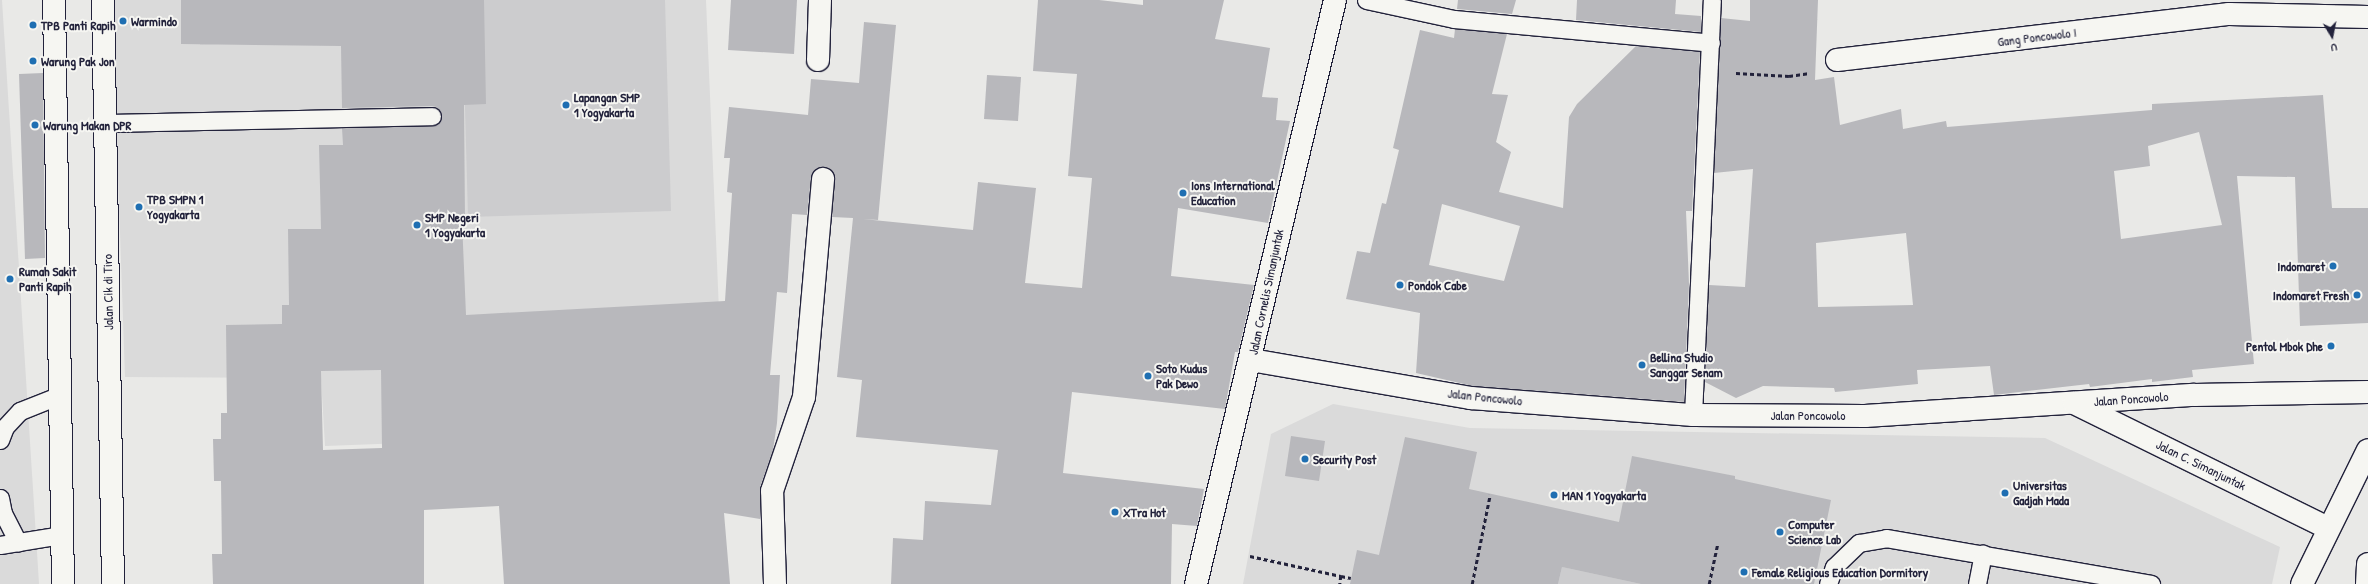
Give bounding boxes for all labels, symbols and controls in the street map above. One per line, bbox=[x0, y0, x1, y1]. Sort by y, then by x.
place label: Warmindo bbox=[131, 13, 177, 29]
marker: Warmindo bbox=[118, 16, 128, 26]
north arrow bbox=[2312, 16, 2352, 56]
place label: TPB Panti Rapih bbox=[41, 17, 115, 33]
marker: TPB Panti Rapih bbox=[28, 20, 38, 30]
street label: Gang Poncowolo I bbox=[1997, 24, 2077, 50]
text: U bbox=[2330, 40, 2338, 55]
place label: Warung Pak Jon bbox=[41, 53, 115, 69]
marker: Warung Pak Jon bbox=[28, 56, 38, 66]
place label: Lapangan SMP 1 Yogyakarta bbox=[574, 90, 640, 121]
marker: Lapangan SMP 1 Yogyakarta bbox=[561, 100, 571, 110]
place label: Warung Makan DPR bbox=[43, 117, 131, 133]
marker: Warung Makan DPR bbox=[30, 120, 40, 130]
place label: Ions International Education bbox=[1191, 178, 1275, 209]
marker: Ions International Education bbox=[1178, 188, 1188, 198]
place label: TPB SMPN 1 Yogyakarta bbox=[147, 192, 203, 223]
marker: TPB SMPN 1 Yogyakarta bbox=[134, 202, 144, 212]
place label: SMP Negeri 1 Yogyakarta bbox=[425, 210, 485, 241]
marker: SMP Negeri 1 Yogyakarta bbox=[412, 220, 422, 230]
street label: Jalan Cornelis Simanjuntak bbox=[1245, 228, 1287, 356]
street label: Jalan Cik di Tiro bbox=[100, 254, 116, 330]
place label: Indomaret bbox=[2277, 258, 2325, 274]
marker: Indomaret bbox=[2328, 261, 2338, 271]
place label: Rumah Sakit Panti Rapih bbox=[19, 264, 76, 295]
marker: Rumah Sakit Panti Rapih bbox=[4, 273, 16, 285]
place label: Pondok Cabe bbox=[1408, 277, 1467, 293]
marker: Pondok Cabe bbox=[1395, 280, 1405, 290]
place label: Indomaret Fresh bbox=[2273, 287, 2349, 303]
marker: Indomaret Fresh bbox=[2352, 290, 2362, 300]
place label: Pentol Mbok Dhe bbox=[2246, 338, 2323, 354]
marker: Pentol Mbok Dhe bbox=[2326, 341, 2336, 351]
place label: Bellina Studio Sanggar Senam bbox=[1650, 350, 1723, 381]
marker: Bellina Studio Sanggar Senam bbox=[1637, 360, 1647, 370]
place label: Soto Kudus Pak Dewo bbox=[1156, 361, 1207, 392]
marker: Soto Kudus Pak Dewo bbox=[1143, 371, 1153, 381]
street label: Jalan Poncowolo bbox=[1447, 385, 1523, 409]
street label: Jalan Poncowolo bbox=[2093, 389, 2169, 409]
street label: Jalan Poncowolo bbox=[1771, 407, 1845, 423]
street label: Jalan C. Simanjuntak bbox=[2154, 437, 2248, 493]
place label: Security Post bbox=[1313, 451, 1376, 467]
marker: Security Post bbox=[1300, 454, 1310, 464]
place label: Universitas Gadjah Mada bbox=[2013, 478, 2069, 509]
place label: MAN 1 Yogyakarta bbox=[1562, 487, 1646, 503]
marker: Universitas Gadjah Mada bbox=[2000, 488, 2010, 498]
marker: MAN 1 Yogyakarta bbox=[1549, 490, 1559, 500]
place label: XTra Hot bbox=[1123, 504, 1166, 520]
marker: XTra Hot bbox=[1110, 507, 1120, 517]
place label: Computer Science Lab bbox=[1788, 517, 1841, 548]
marker: Computer Science Lab bbox=[1775, 527, 1785, 537]
place label: Female Religious Education Dormitory bbox=[1752, 564, 1928, 580]
marker: Female Religious Education Dormitory bbox=[1739, 567, 1749, 577]

